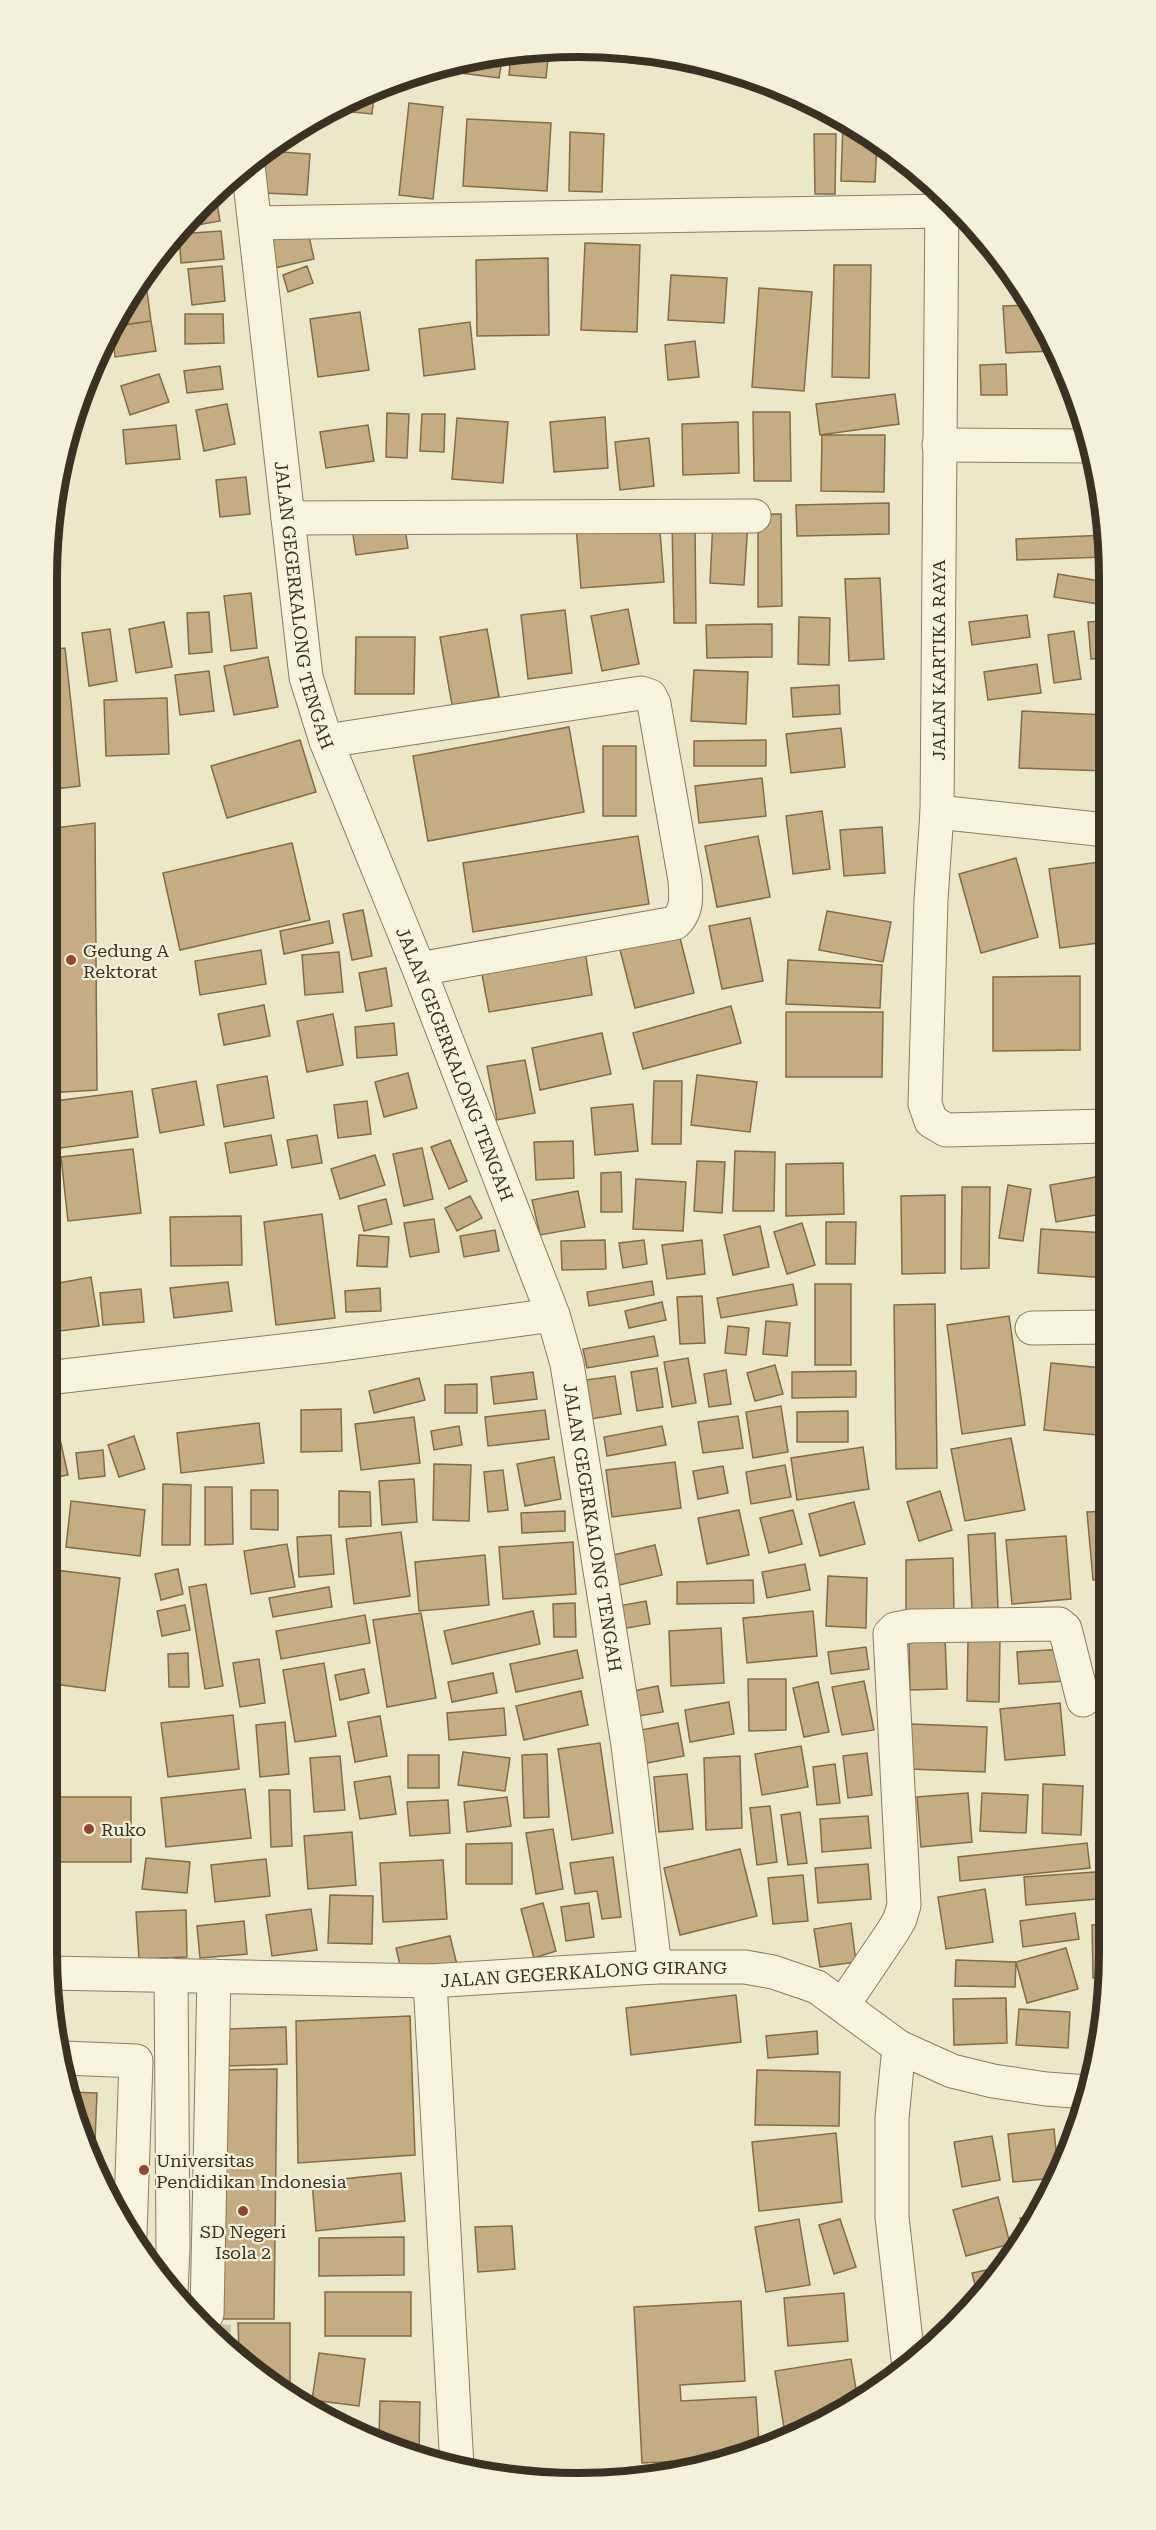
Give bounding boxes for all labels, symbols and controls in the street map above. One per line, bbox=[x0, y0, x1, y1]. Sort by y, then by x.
street label: JALAN GEGERKALONG TENGAH bbox=[271, 460, 339, 752]
street label: JALAN KARTIKA RAYA bbox=[928, 559, 949, 760]
street label: JALAN GEGERKALONG TENGAH bbox=[392, 924, 518, 1204]
place label: Gedung A Rektorat bbox=[83, 940, 169, 982]
marker: Gedung A Rektorat bbox=[64, 953, 78, 967]
street label: JALAN GEGERKALONG TENGAH bbox=[560, 1381, 627, 1673]
place label: Ruko bbox=[101, 1819, 146, 1840]
marker: Ruko bbox=[82, 1822, 96, 1836]
street label: JALAN GEGERKALONG GIRANG bbox=[440, 1957, 727, 1991]
place label: Universitas Pendidikan Indonesia bbox=[156, 2150, 347, 2192]
marker: Universitas Pendidikan Indonesia bbox=[137, 2163, 151, 2177]
marker: SD Negeri Isola 2 bbox=[236, 2204, 250, 2218]
place label: SD Negeri Isola 2 bbox=[200, 2221, 286, 2263]

